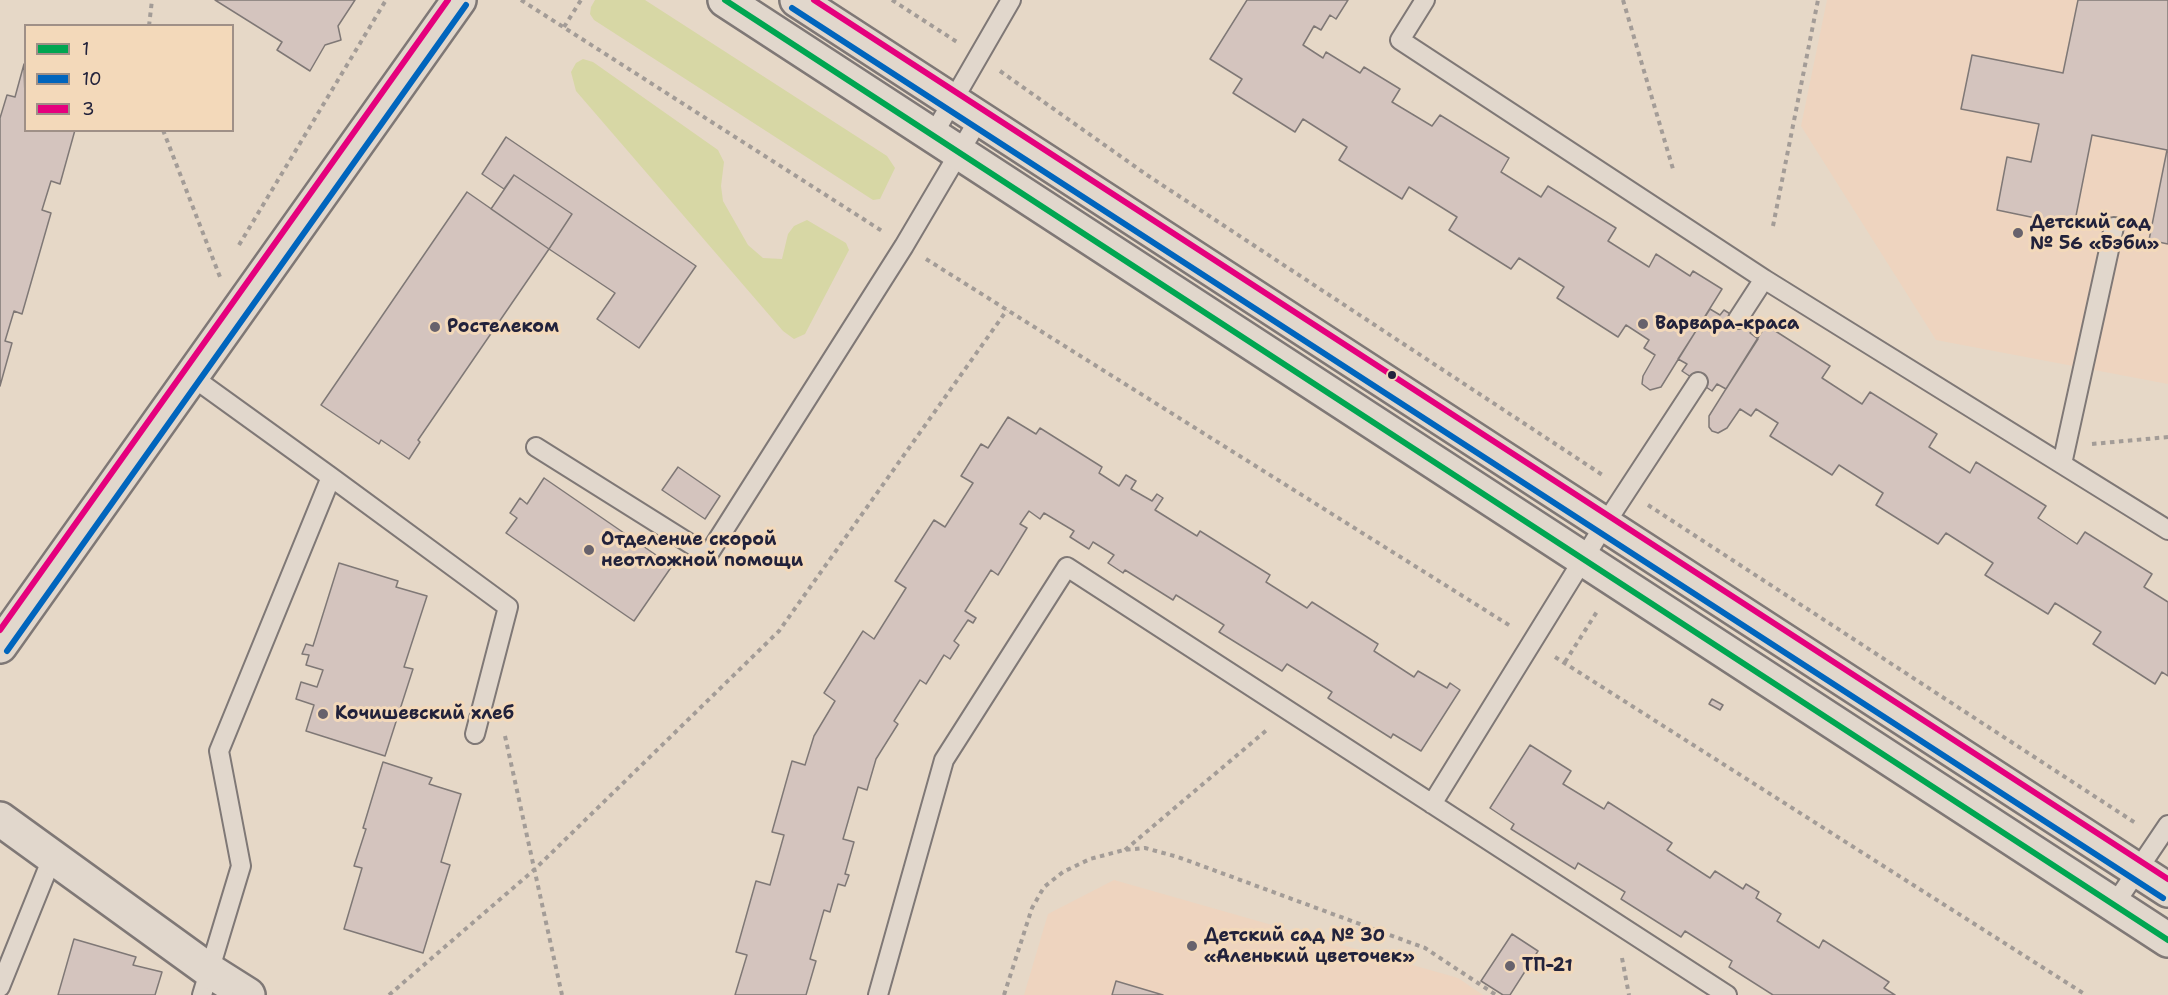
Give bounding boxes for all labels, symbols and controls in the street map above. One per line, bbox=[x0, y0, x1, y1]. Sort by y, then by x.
legend bbox=[24, 24, 234, 132]
text: 1 bbox=[82, 37, 90, 61]
text: 10 bbox=[82, 67, 102, 91]
text: 3 bbox=[82, 97, 95, 121]
place label: Детский сад № 56 «Бэби» bbox=[2030, 212, 2159, 254]
marker: Детский сад № 56 «Бэби» bbox=[2011, 226, 2025, 240]
place label: Варвара-краса bbox=[1655, 313, 1799, 335]
place label: Ростелеком bbox=[447, 316, 559, 338]
marker: Варвара-краса bbox=[1636, 317, 1650, 331]
marker: Ростелеком bbox=[428, 320, 442, 334]
unlabelled marker bbox=[1386, 369, 1398, 381]
place label: Отделение скорой неотложной помощи bbox=[601, 529, 803, 572]
marker: Отделение скорой неотложной помощи bbox=[582, 543, 596, 557]
place label: Кочишевский хлеб bbox=[335, 703, 514, 725]
marker: Кочишевский хлеб bbox=[316, 707, 330, 721]
place label: Детский сад № 30 «Аленький цветочек» bbox=[1204, 925, 1415, 968]
marker: Детский сад № 30 «Аленький цветочек» bbox=[1185, 939, 1199, 953]
place label: ТП-21 bbox=[1522, 955, 1573, 977]
marker: ТП-21 bbox=[1503, 959, 1517, 973]

